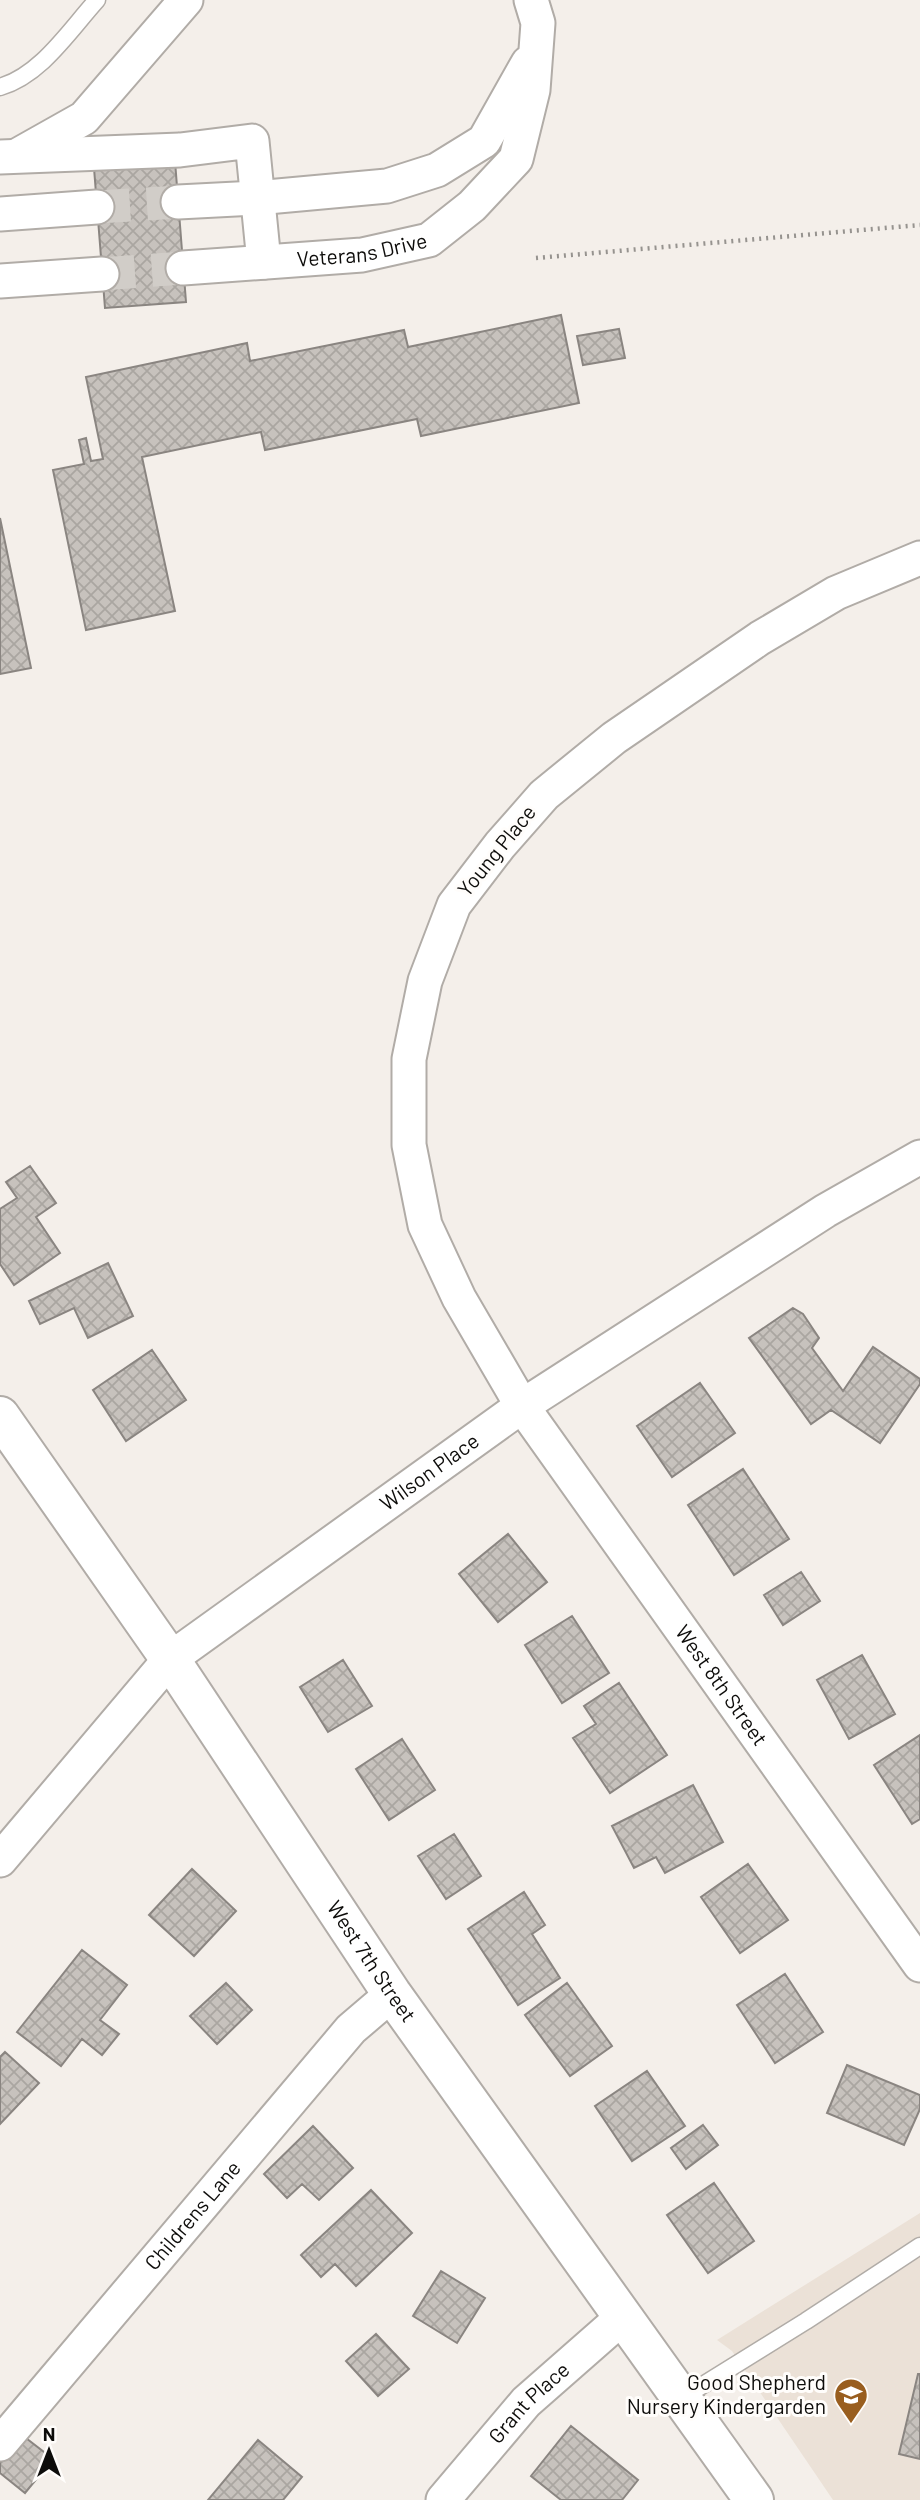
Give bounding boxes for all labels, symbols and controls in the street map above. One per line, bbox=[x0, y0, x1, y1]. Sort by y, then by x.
street label: Veterans Drive bbox=[296, 227, 429, 271]
street label: Young Place bbox=[451, 799, 540, 901]
street label: Wilson Place bbox=[374, 1427, 483, 1515]
street label: West 8th Street bbox=[671, 1620, 774, 1750]
street label: West 7th Street bbox=[323, 1895, 422, 2026]
street label: Childrens Lane bbox=[139, 2155, 245, 2274]
street label: Grant Place bbox=[483, 2356, 574, 2448]
place label: Good Shepherd Nursery Kindergarden bbox=[627, 2369, 826, 2418]
school or university icon: Good Shepherd Nursery Kindergarden bbox=[832, 2376, 870, 2425]
north arrow bbox=[14, 2416, 84, 2486]
text: N bbox=[43, 2422, 55, 2445]

